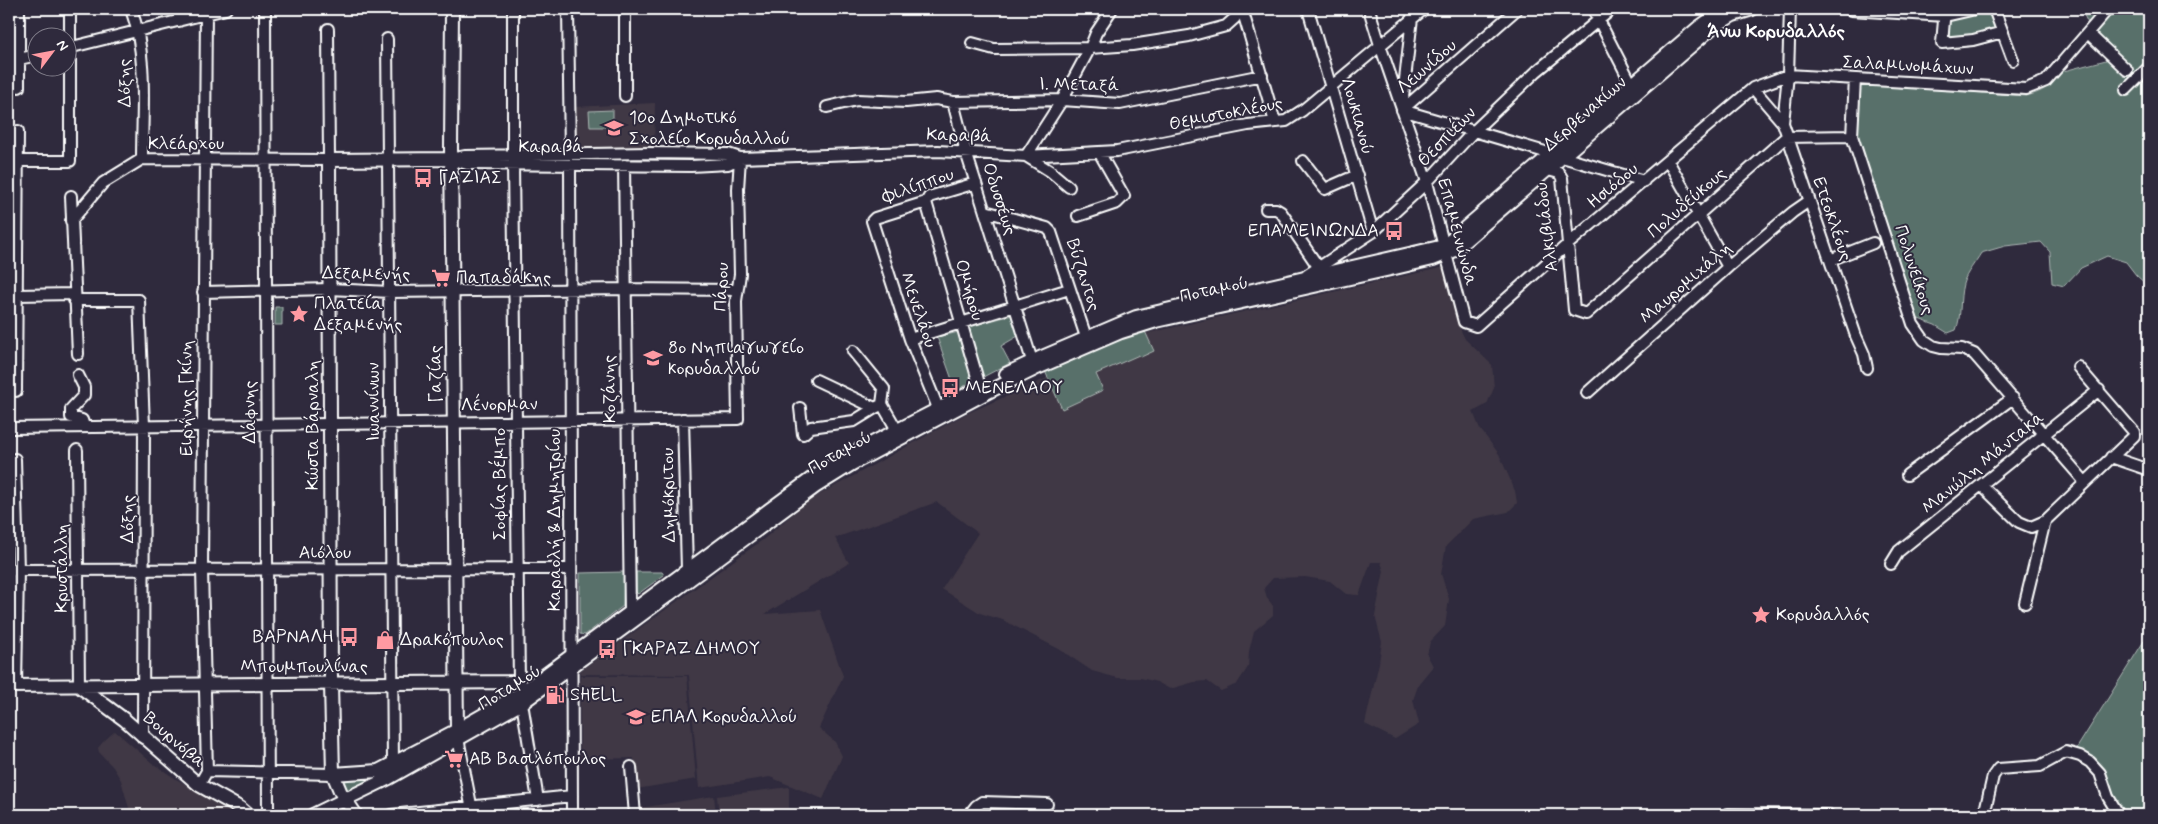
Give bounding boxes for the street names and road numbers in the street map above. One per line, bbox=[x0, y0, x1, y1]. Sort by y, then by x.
street label: Λεωνίδου bbox=[1392, 34, 1462, 100]
street label: Σαλαμινομάχων bbox=[1842, 51, 1974, 81]
street label: Δόξης bbox=[113, 58, 137, 107]
street label: Δερβενακίων bbox=[1538, 71, 1632, 157]
street label: Ι. Μεταξά bbox=[1039, 72, 1119, 98]
street label: Λουκιανού bbox=[1335, 75, 1379, 157]
street label: Θεμιστοκλέους bbox=[1167, 90, 1285, 137]
street label: Θεσπιέων bbox=[1412, 101, 1482, 172]
street label: Καραβά bbox=[926, 123, 992, 149]
street label: Κλεάρχου bbox=[148, 132, 224, 156]
street label: Καραβά bbox=[518, 135, 584, 159]
street label: Ησιόδου bbox=[1582, 158, 1644, 214]
street label: Οδυσσέως bbox=[976, 159, 1023, 239]
street label: Πολυδεύκους bbox=[1642, 162, 1732, 244]
street label: Φιλίππου bbox=[878, 163, 957, 210]
street label: Ετεοκλέους bbox=[1806, 173, 1859, 264]
street label: Επαμεινώνδα bbox=[1431, 176, 1483, 288]
street label: Αλκιβιάδου bbox=[1530, 181, 1564, 273]
street label: Πολυνείκους bbox=[1888, 222, 1940, 318]
street label: Βύζαντος bbox=[1060, 236, 1106, 314]
street label: Μαυρομιχάλη bbox=[1635, 236, 1737, 330]
street label: Ομήρου bbox=[949, 256, 989, 324]
street label: Δεξαμενής bbox=[322, 261, 411, 287]
street label: Πάρου bbox=[709, 262, 735, 312]
street label: Μενελάου bbox=[894, 269, 942, 351]
street label: Ποταμού bbox=[1177, 271, 1251, 309]
street label: Ειρήνης Γκίνη bbox=[175, 340, 199, 456]
street label: Γαζίας bbox=[423, 345, 449, 403]
street label: Κοζάνης bbox=[597, 355, 623, 423]
street label: Κώστα Βάρναλη bbox=[301, 360, 325, 490]
street label: Ιωαννίνων bbox=[362, 362, 386, 442]
street label: Δάφνης bbox=[238, 380, 262, 443]
street label: Λένορμαν bbox=[460, 391, 538, 418]
street label: Μανώλη Μάντακα bbox=[1917, 406, 2049, 520]
street label: Ποταμού bbox=[804, 425, 876, 481]
street label: Σοφίας Βέμπο bbox=[487, 428, 512, 540]
street label: Καραολή & Δημητρίου bbox=[543, 429, 567, 611]
street label: Δημόκριτου bbox=[656, 447, 682, 543]
street label: Δόξης bbox=[116, 495, 140, 543]
street label: Κρυστάλλη bbox=[50, 523, 74, 613]
street label: Αιόλου bbox=[299, 541, 351, 565]
street label: Μπουμπουλίνας bbox=[240, 655, 368, 679]
street label: Ποταμού bbox=[474, 659, 546, 717]
street label: Βουρνόβα bbox=[138, 706, 210, 774]

